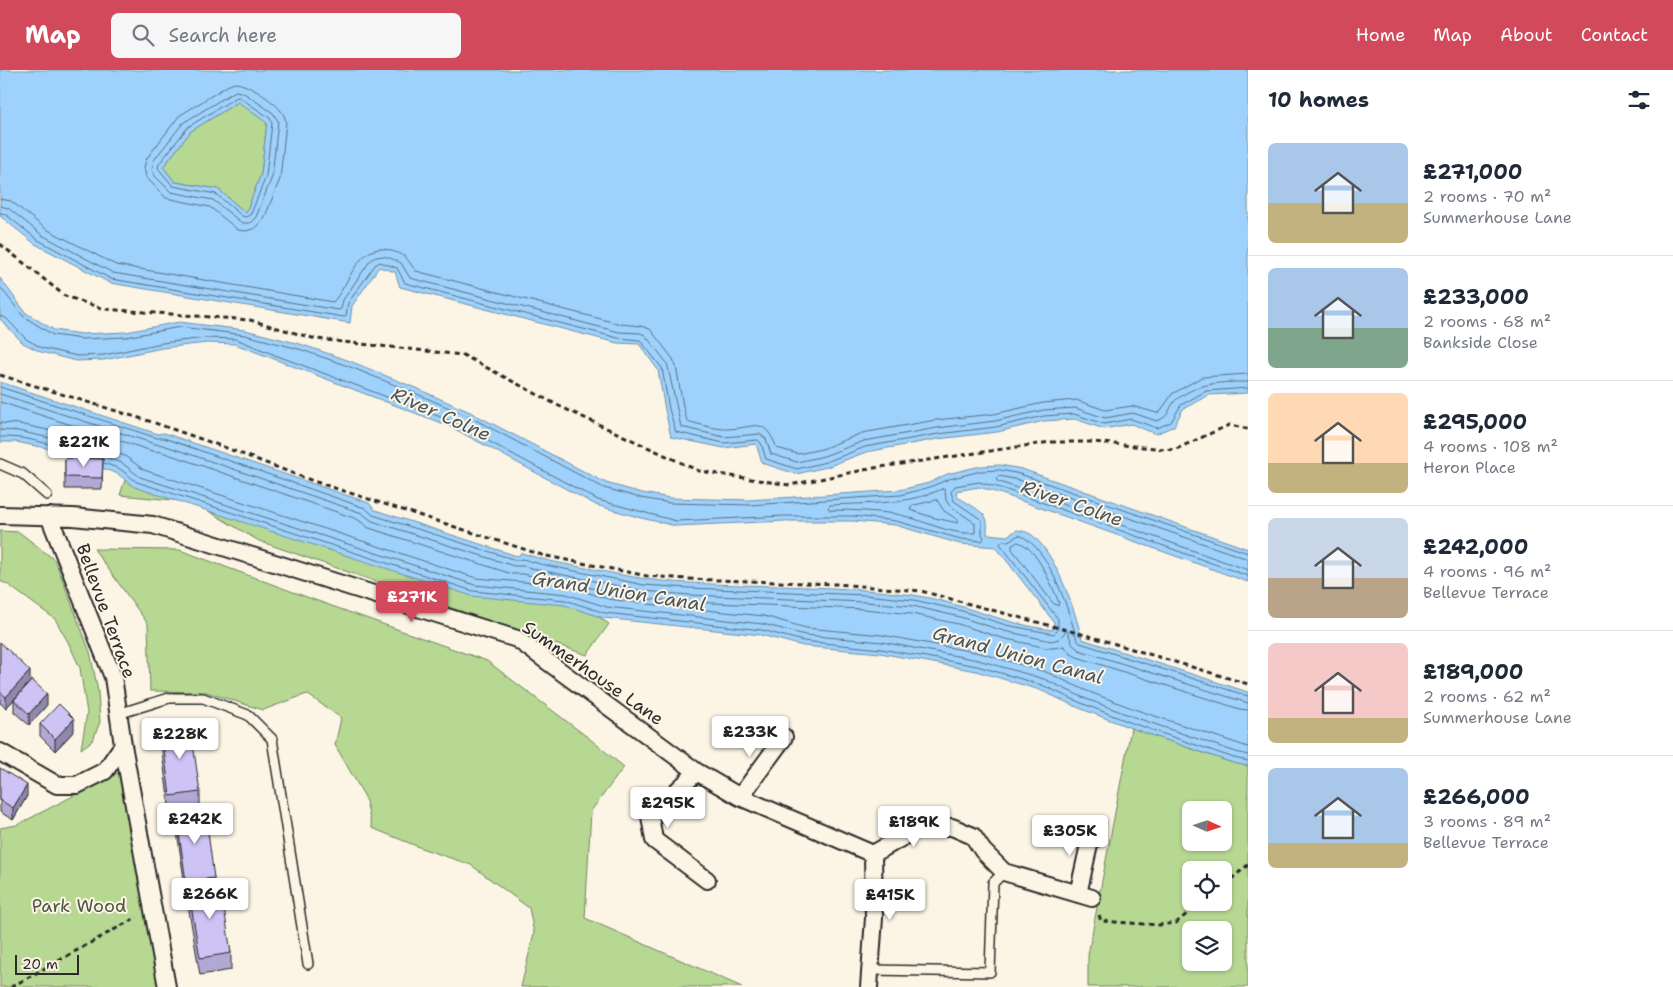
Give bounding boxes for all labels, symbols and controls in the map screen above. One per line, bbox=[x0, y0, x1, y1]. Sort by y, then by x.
search box bbox=[111, 13, 461, 58]
text: Map bbox=[25, 19, 81, 51]
icon: search bbox=[129, 21, 157, 49]
text: Search here bbox=[169, 23, 277, 48]
text: Home bbox=[1356, 23, 1405, 47]
text: Map bbox=[1433, 23, 1472, 47]
text: About bbox=[1500, 23, 1553, 47]
text: Contact bbox=[1581, 23, 1648, 47]
text: 10 homes bbox=[1268, 86, 1369, 114]
icon: filters bbox=[1625, 86, 1653, 114]
text: £271,000 bbox=[1423, 158, 1523, 186]
icon: home bbox=[1308, 163, 1368, 223]
text: 2 rooms · 70 m² bbox=[1423, 186, 1551, 207]
text: Summerhouse Lane bbox=[1423, 207, 1572, 228]
text: £233,000 bbox=[1423, 283, 1529, 311]
icon: home bbox=[1308, 288, 1368, 348]
text: 2 rooms · 68 m² bbox=[1423, 311, 1551, 332]
text: Bankside Close bbox=[1423, 332, 1538, 353]
water label: River Colne bbox=[388, 381, 494, 447]
text: £295,000 bbox=[1423, 408, 1527, 436]
icon: home bbox=[1308, 413, 1368, 473]
pin: £221K bbox=[49, 426, 119, 468]
text: £221K bbox=[59, 431, 109, 452]
text: 4 rooms · 108 m² bbox=[1423, 436, 1558, 457]
text: Heron Place bbox=[1423, 457, 1516, 478]
water label: River Colne bbox=[1018, 474, 1126, 532]
text: £242,000 bbox=[1423, 533, 1528, 561]
icon: home bbox=[1308, 538, 1368, 598]
street label: Bellevue Terrace bbox=[71, 540, 141, 682]
text: 4 rooms · 96 m² bbox=[1423, 561, 1551, 582]
water label: Grand Union Canal bbox=[530, 565, 708, 617]
pin: £271K bbox=[377, 580, 447, 623]
text: Bellevue Terrace bbox=[1423, 582, 1549, 603]
text: £271K bbox=[387, 586, 437, 607]
street label: Summerhouse Lane bbox=[518, 615, 668, 731]
water label: Grand Union Canal bbox=[930, 620, 1106, 690]
text: £189,000 bbox=[1423, 658, 1524, 686]
icon: home bbox=[1308, 663, 1368, 723]
text: 2 rooms · 62 m² bbox=[1423, 686, 1551, 707]
text: Summerhouse Lane bbox=[1423, 707, 1572, 728]
pin: £233K bbox=[715, 716, 785, 758]
pin: £228K bbox=[145, 718, 215, 760]
text: £233K bbox=[723, 721, 777, 742]
text: £228K bbox=[153, 723, 207, 744]
text: £266,000 bbox=[1423, 783, 1530, 811]
pin: £295K bbox=[633, 786, 703, 829]
icon: home bbox=[1308, 788, 1368, 848]
text: £295K bbox=[641, 792, 695, 813]
north arrow bbox=[1182, 801, 1232, 851]
map controls bbox=[1182, 801, 1232, 971]
pin: £242K bbox=[160, 802, 230, 845]
pin: £189K bbox=[879, 806, 949, 848]
text: £242K bbox=[168, 808, 222, 829]
text: £189K bbox=[889, 811, 939, 832]
text: 3 rooms · 89 m² bbox=[1423, 811, 1551, 832]
pin: £305K bbox=[1035, 814, 1105, 857]
text: £305K bbox=[1043, 820, 1097, 841]
text: Bellevue Terrace bbox=[1423, 832, 1549, 853]
button: locate bbox=[1182, 861, 1232, 911]
pin: £266K bbox=[175, 878, 245, 920]
pin: £415K bbox=[855, 878, 925, 921]
text: £266K bbox=[182, 883, 238, 904]
text: £415K bbox=[865, 884, 915, 905]
park label: Park Wood bbox=[32, 894, 126, 918]
button: layers bbox=[1182, 921, 1232, 971]
scale bar bbox=[15, 952, 79, 975]
text: 20 m bbox=[22, 955, 58, 973]

